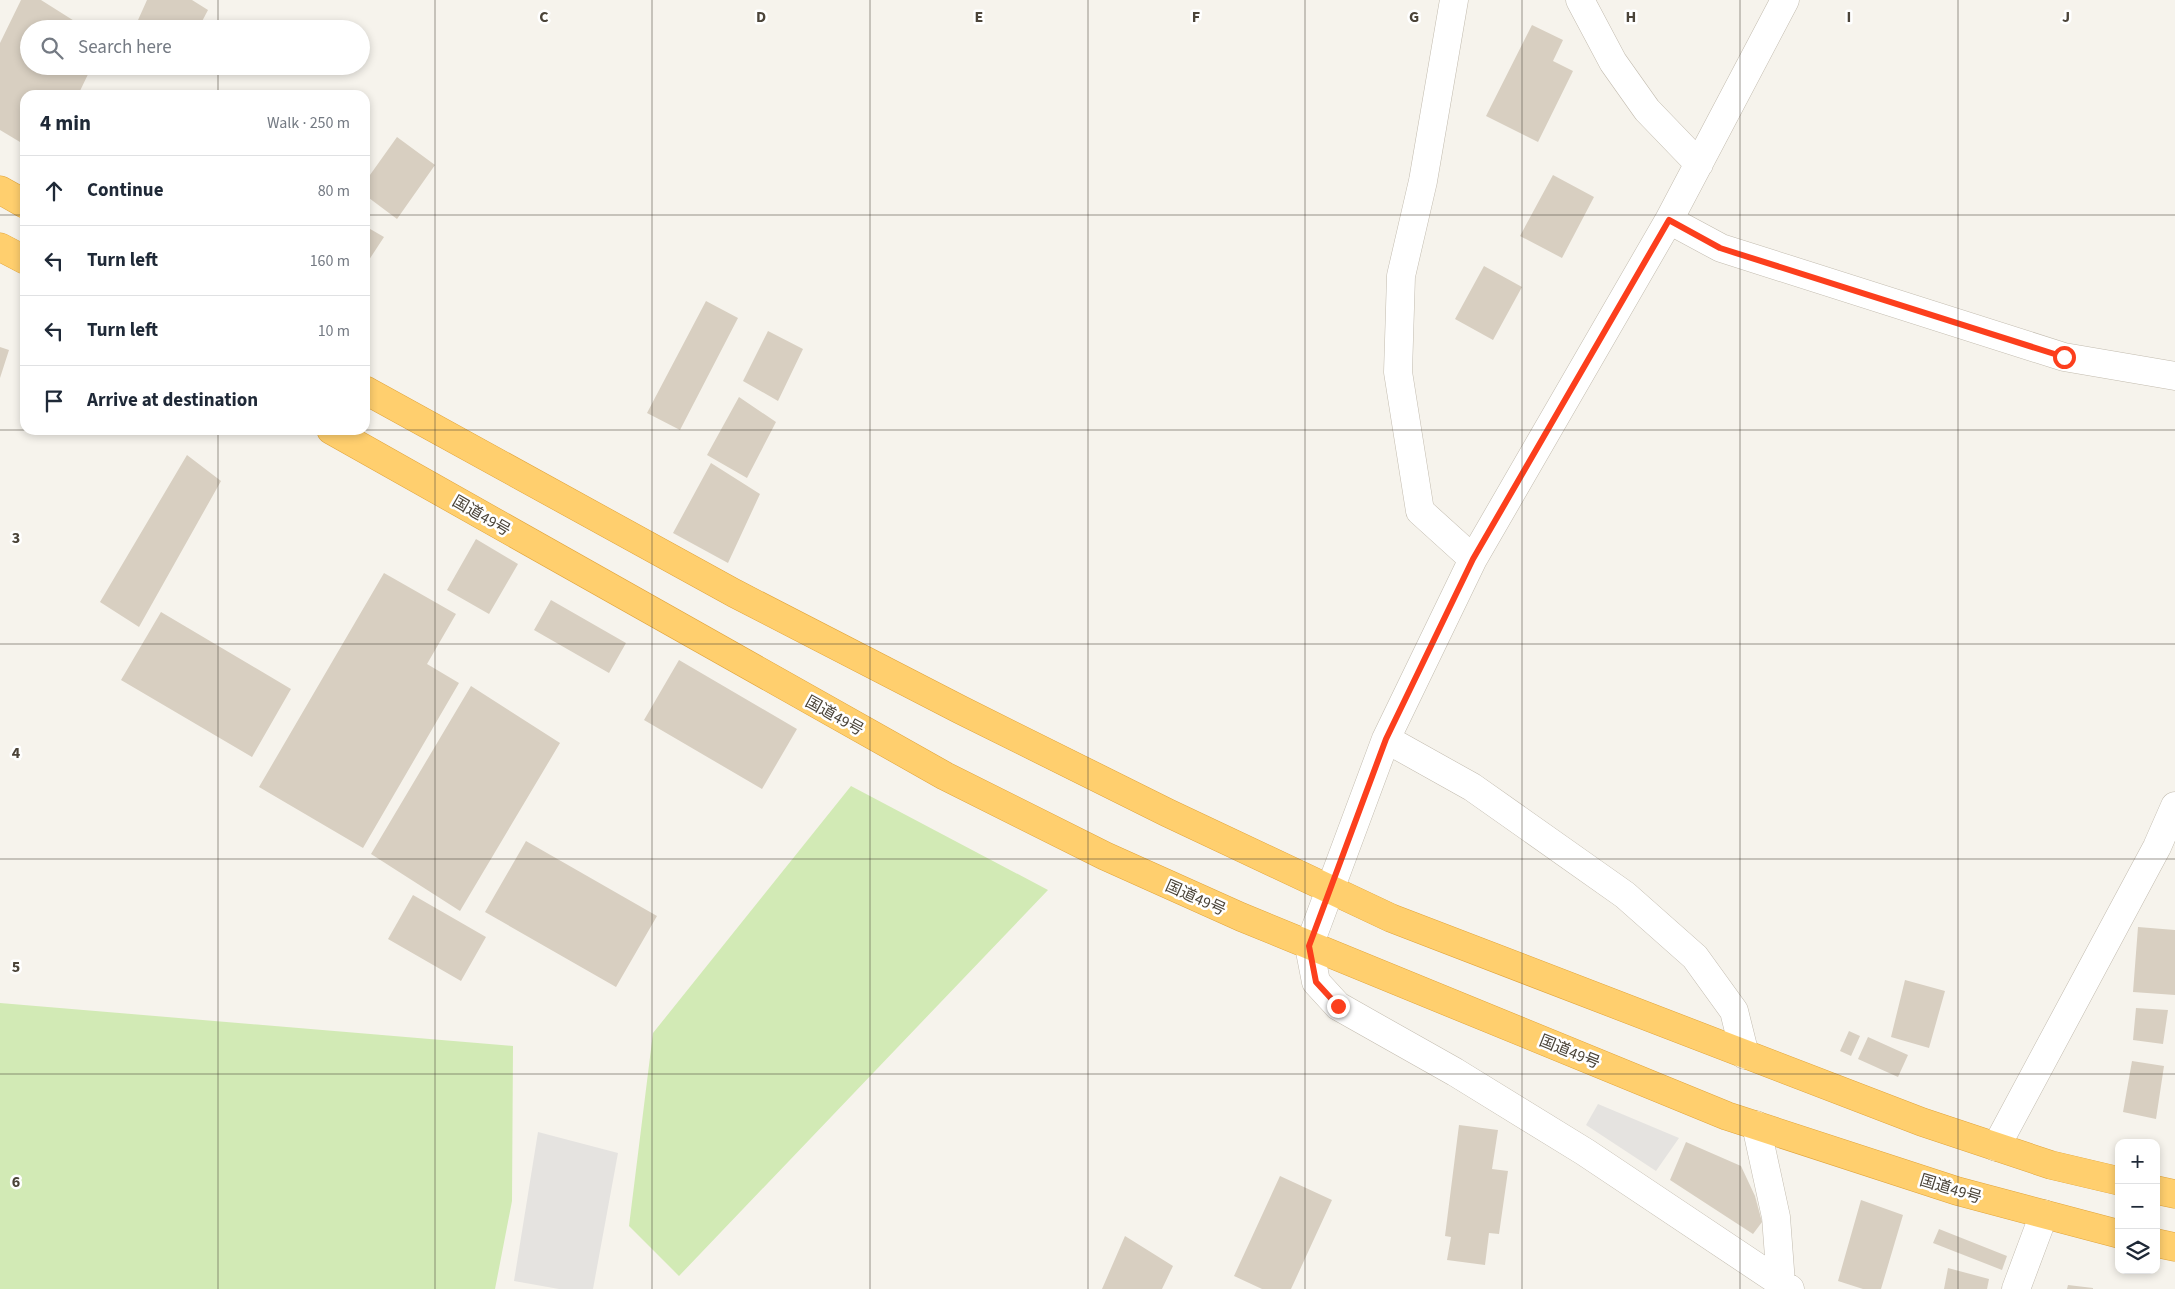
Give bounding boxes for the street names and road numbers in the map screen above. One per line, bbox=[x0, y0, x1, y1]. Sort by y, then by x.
street label: 国道49号 bbox=[448, 490, 515, 541]
street label: 国道49号 bbox=[801, 691, 868, 741]
street label: 国道49号 bbox=[1162, 875, 1229, 921]
street label: 国道49号 bbox=[1536, 1030, 1603, 1074]
street label: 国道49号 bbox=[1917, 1169, 1984, 1209]

